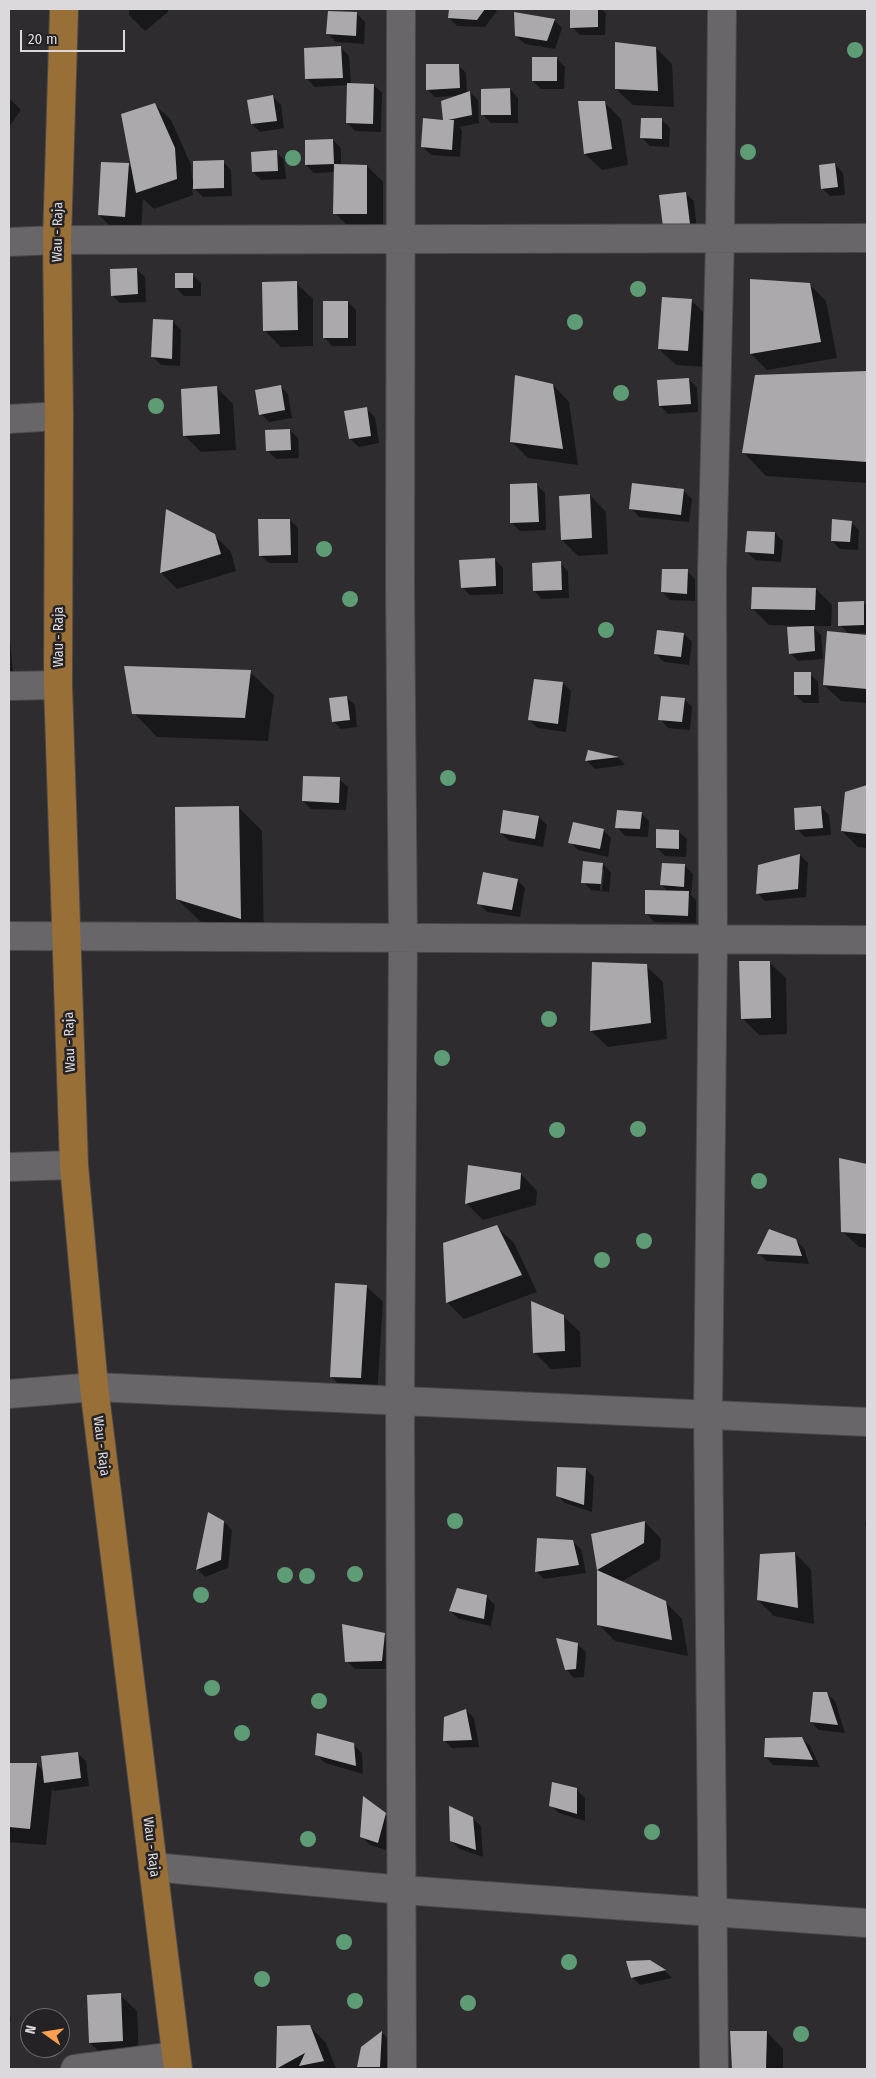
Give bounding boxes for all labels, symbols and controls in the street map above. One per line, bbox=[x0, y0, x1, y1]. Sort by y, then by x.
scale bar bbox=[22, 20, 128, 52]
text: 20 m bbox=[28, 30, 58, 48]
street label: Wau - Raja bbox=[49, 202, 67, 262]
street label: Wau - Raja bbox=[51, 607, 67, 667]
street label: Wau - Raja bbox=[61, 1011, 79, 1073]
street label: Wau - Raja bbox=[89, 1415, 113, 1477]
street label: Wau - Raja bbox=[139, 1816, 163, 1878]
north arrow bbox=[20, 2008, 70, 2058]
text: N bbox=[22, 2024, 40, 2036]

